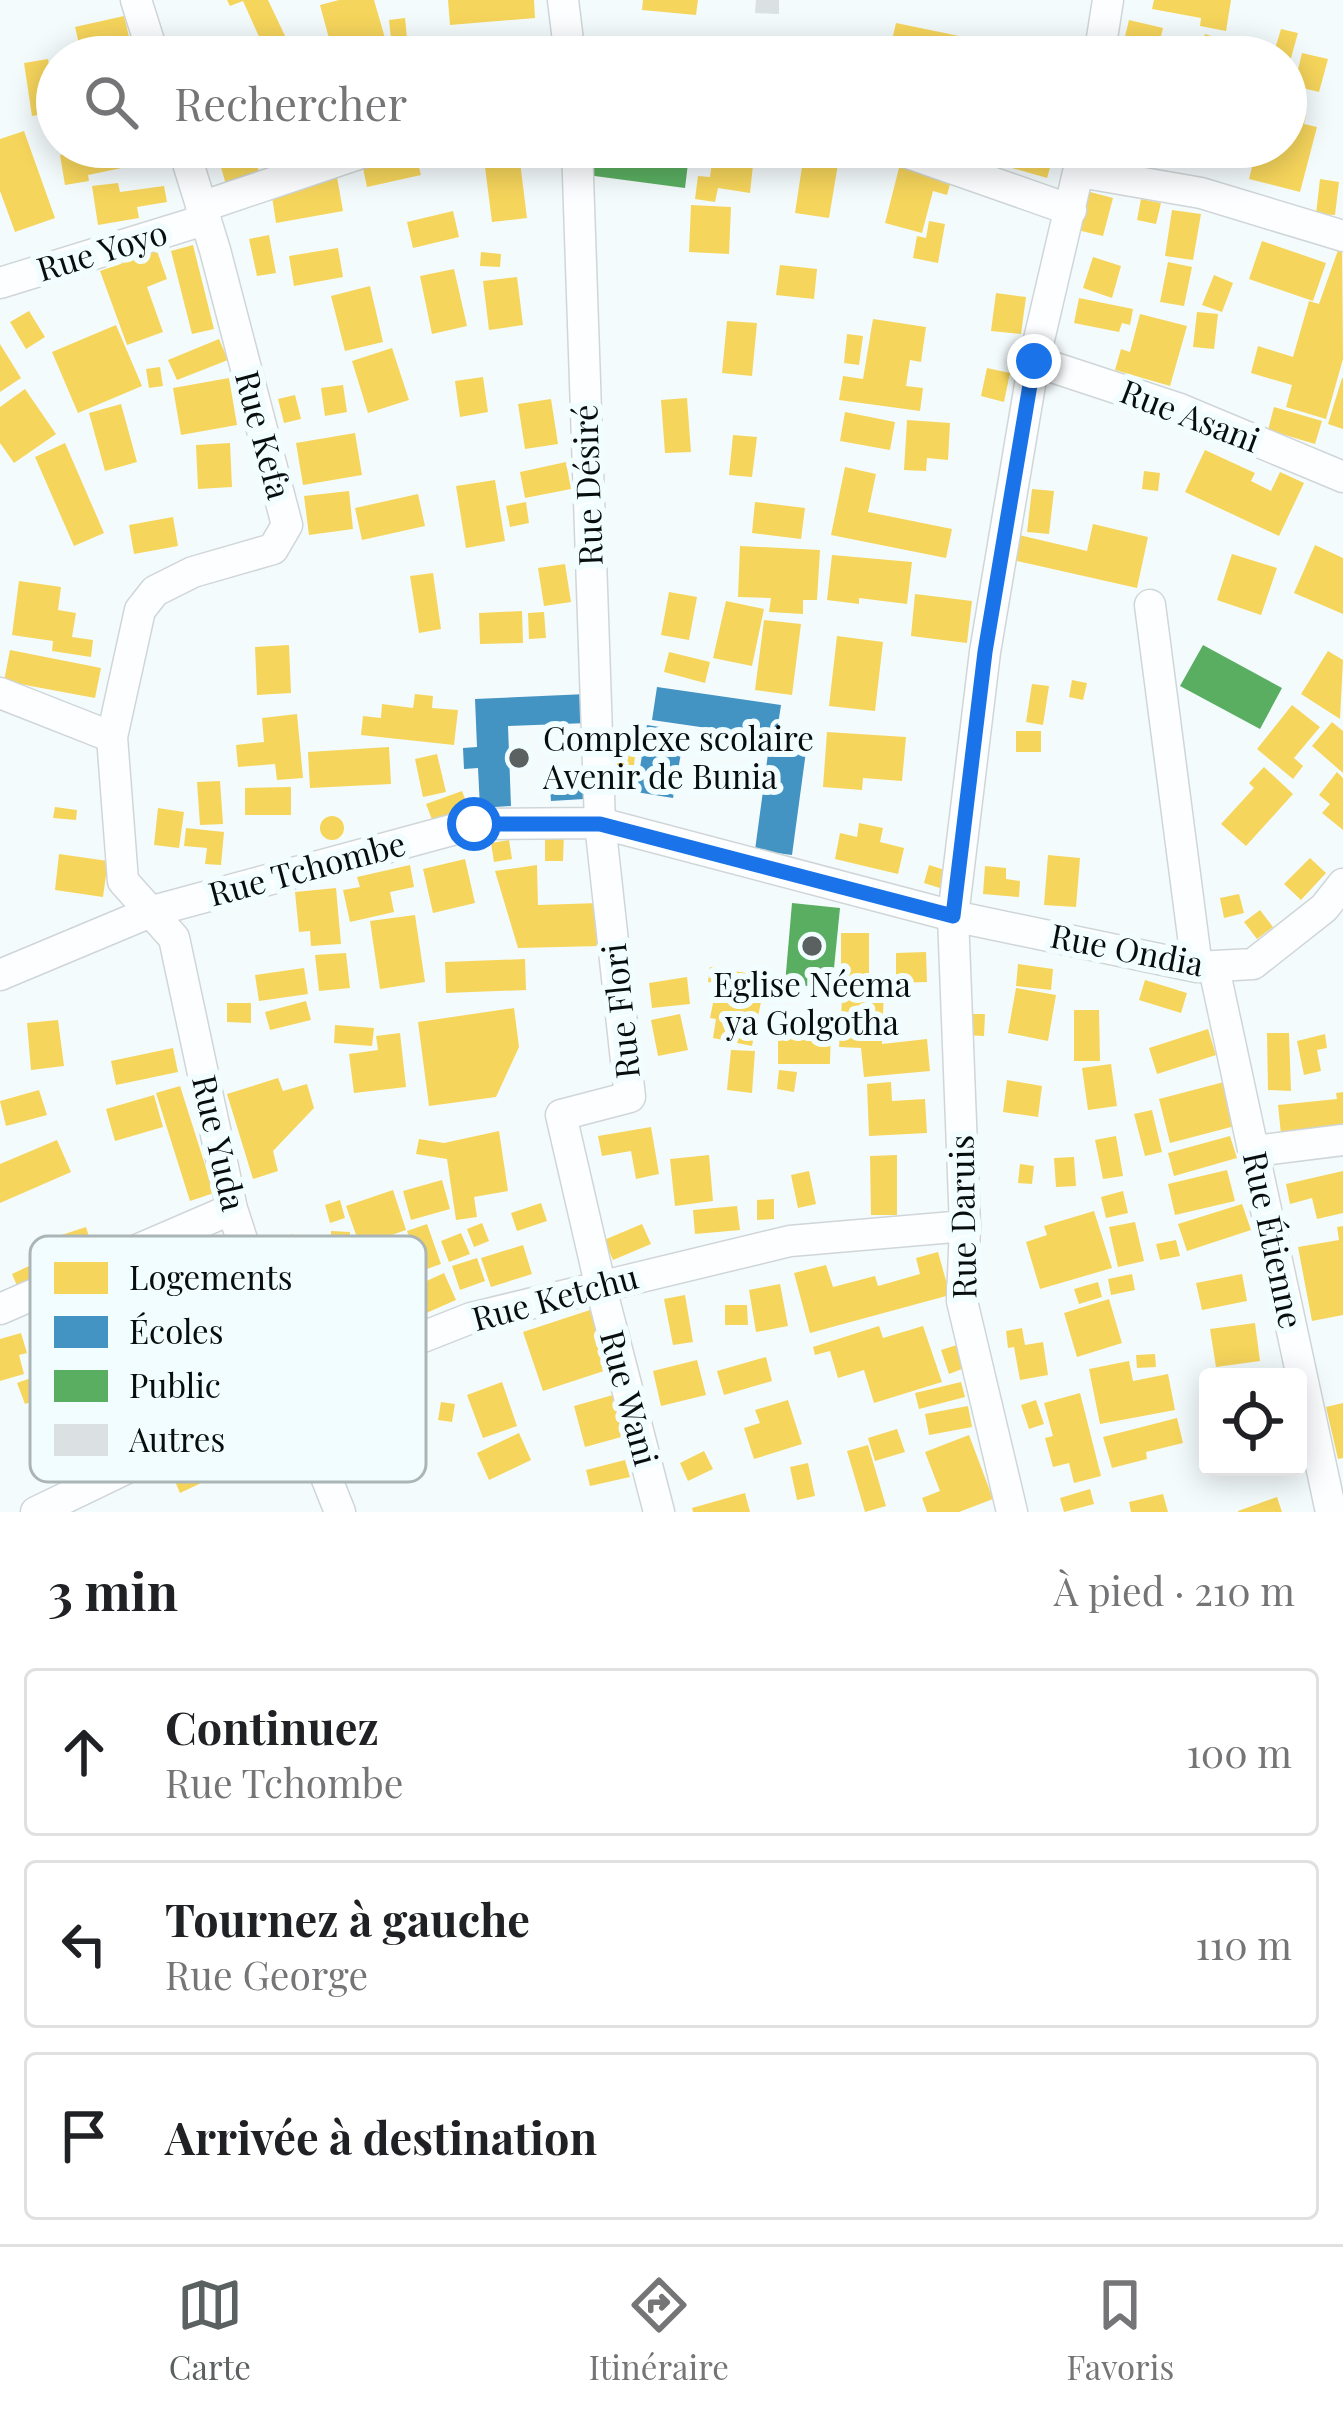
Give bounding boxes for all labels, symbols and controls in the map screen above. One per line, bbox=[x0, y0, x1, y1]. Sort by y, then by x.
search box bbox=[36, 36, 1307, 168]
icon: search bbox=[78, 69, 144, 135]
text: Rechercher bbox=[174, 72, 407, 132]
street label: Rue Yoyo bbox=[31, 208, 172, 290]
route end bbox=[1007, 334, 1061, 388]
street label: Rue Kefa bbox=[227, 365, 303, 504]
street label: Rue Asani bbox=[1115, 367, 1267, 461]
street label: Rue Désiré bbox=[561, 404, 611, 566]
place label: Complexe scolaire Avenir de Bunia bbox=[542, 715, 814, 797]
marker: Complexe scolaire Avenir de Bunia bbox=[506, 745, 532, 771]
route start bbox=[447, 797, 501, 851]
street label: Rue Tchombe bbox=[203, 820, 410, 914]
street label: Rue Ondia bbox=[1047, 912, 1208, 985]
marker: Eglise Néema ya Golgotha bbox=[799, 933, 825, 959]
street label: Rue Flori bbox=[590, 941, 648, 1081]
place label: Eglise Néema ya Golgotha bbox=[713, 961, 912, 1043]
street label: Rue Yuda bbox=[184, 1070, 258, 1215]
street label: Rue Daruis bbox=[938, 1135, 984, 1299]
street label: Rue Étienne bbox=[1235, 1147, 1315, 1332]
legend bbox=[30, 1236, 426, 1482]
street label: Rue Ketchu bbox=[467, 1253, 642, 1339]
text: Logements bbox=[129, 1254, 292, 1298]
text: Écoles bbox=[129, 1308, 223, 1352]
street label: Rue Wani bbox=[592, 1325, 670, 1470]
text: Public bbox=[129, 1362, 221, 1406]
map controls bbox=[1199, 1368, 1307, 1476]
button: locate bbox=[1199, 1368, 1307, 1476]
text: Autres bbox=[128, 1416, 225, 1460]
text: 3 min bbox=[48, 1556, 178, 1624]
text: À pied · 210 m bbox=[1054, 1564, 1295, 1616]
text: Continuez bbox=[165, 1696, 379, 1756]
icon: ahead bbox=[51, 1719, 117, 1785]
text: 100 m bbox=[1186, 1726, 1292, 1778]
text: Rue Tchombe bbox=[165, 1756, 404, 1808]
text: Tournez à gauche bbox=[165, 1888, 530, 1948]
icon: left bbox=[51, 1911, 117, 1977]
text: 110 m bbox=[1195, 1918, 1292, 1970]
text: Rue George bbox=[165, 1948, 368, 2000]
icon: arrive bbox=[51, 2103, 117, 2169]
text: Arrivée à destination bbox=[165, 2106, 597, 2166]
tab: Carte bbox=[169, 2272, 251, 2388]
tab: Itinéraire bbox=[589, 2272, 729, 2388]
tab: Favoris bbox=[1067, 2272, 1174, 2388]

